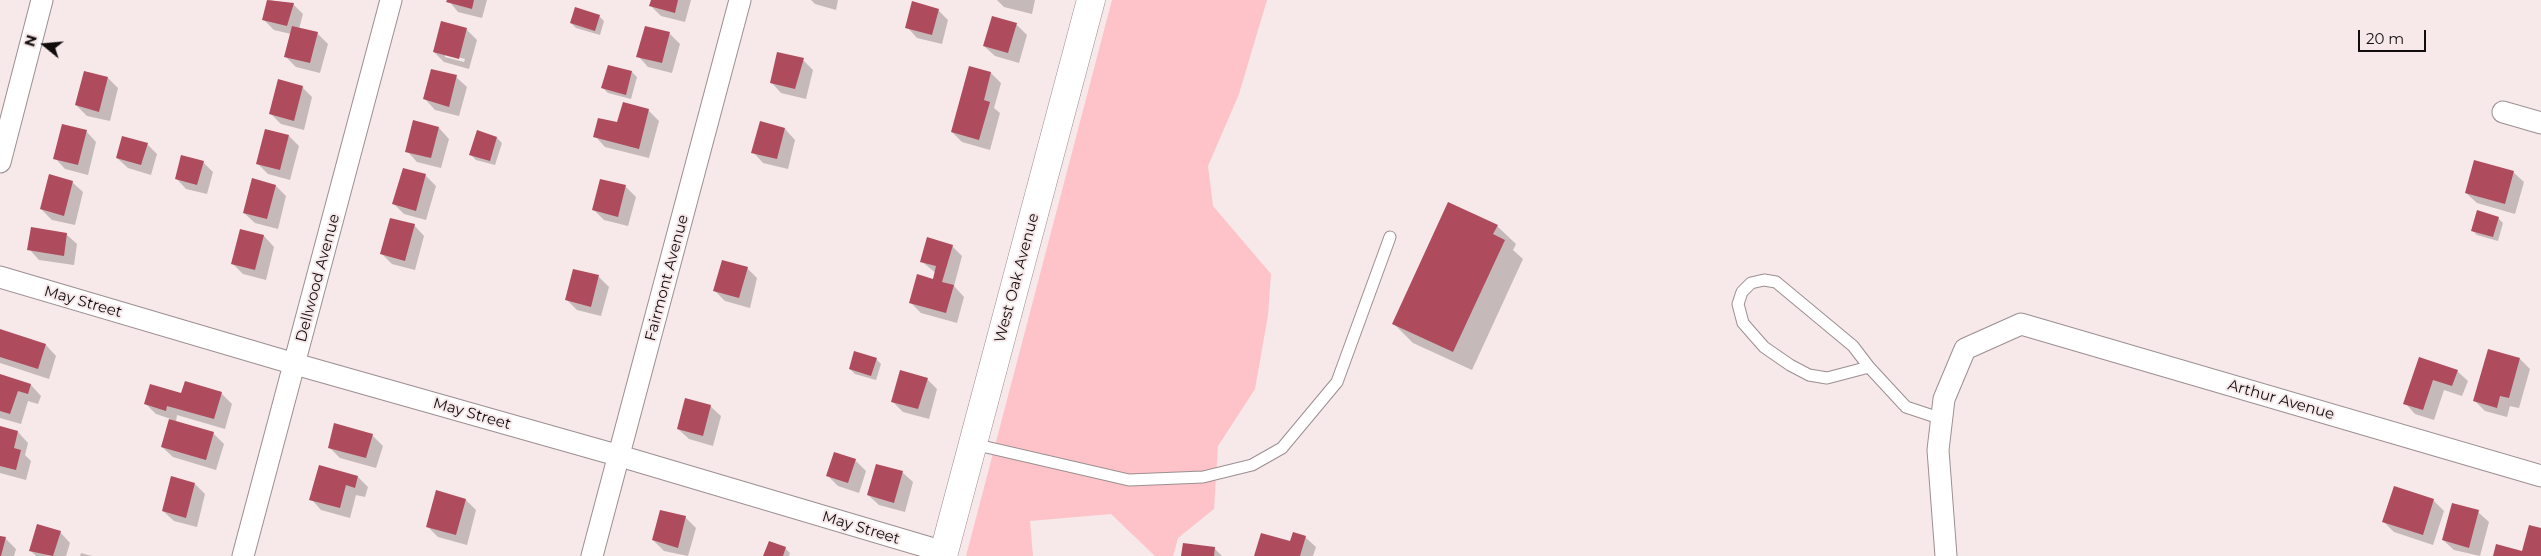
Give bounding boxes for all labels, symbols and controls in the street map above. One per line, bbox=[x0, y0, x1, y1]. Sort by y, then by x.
north arrow bbox=[20, 20, 70, 70]
scale bar bbox=[2361, 20, 2428, 52]
text: 20 m bbox=[2366, 29, 2404, 48]
text: N bbox=[20, 33, 41, 49]
street label: West Oak Avenue bbox=[991, 211, 1043, 345]
street label: Dellwood Avenue bbox=[292, 212, 344, 344]
street label: Fairmont Avenue bbox=[641, 213, 693, 343]
street label: May Street bbox=[42, 282, 124, 322]
street label: Arthur Avenue bbox=[2226, 376, 2336, 424]
street label: May Street bbox=[431, 394, 513, 434]
street label: May Street bbox=[820, 508, 902, 548]

